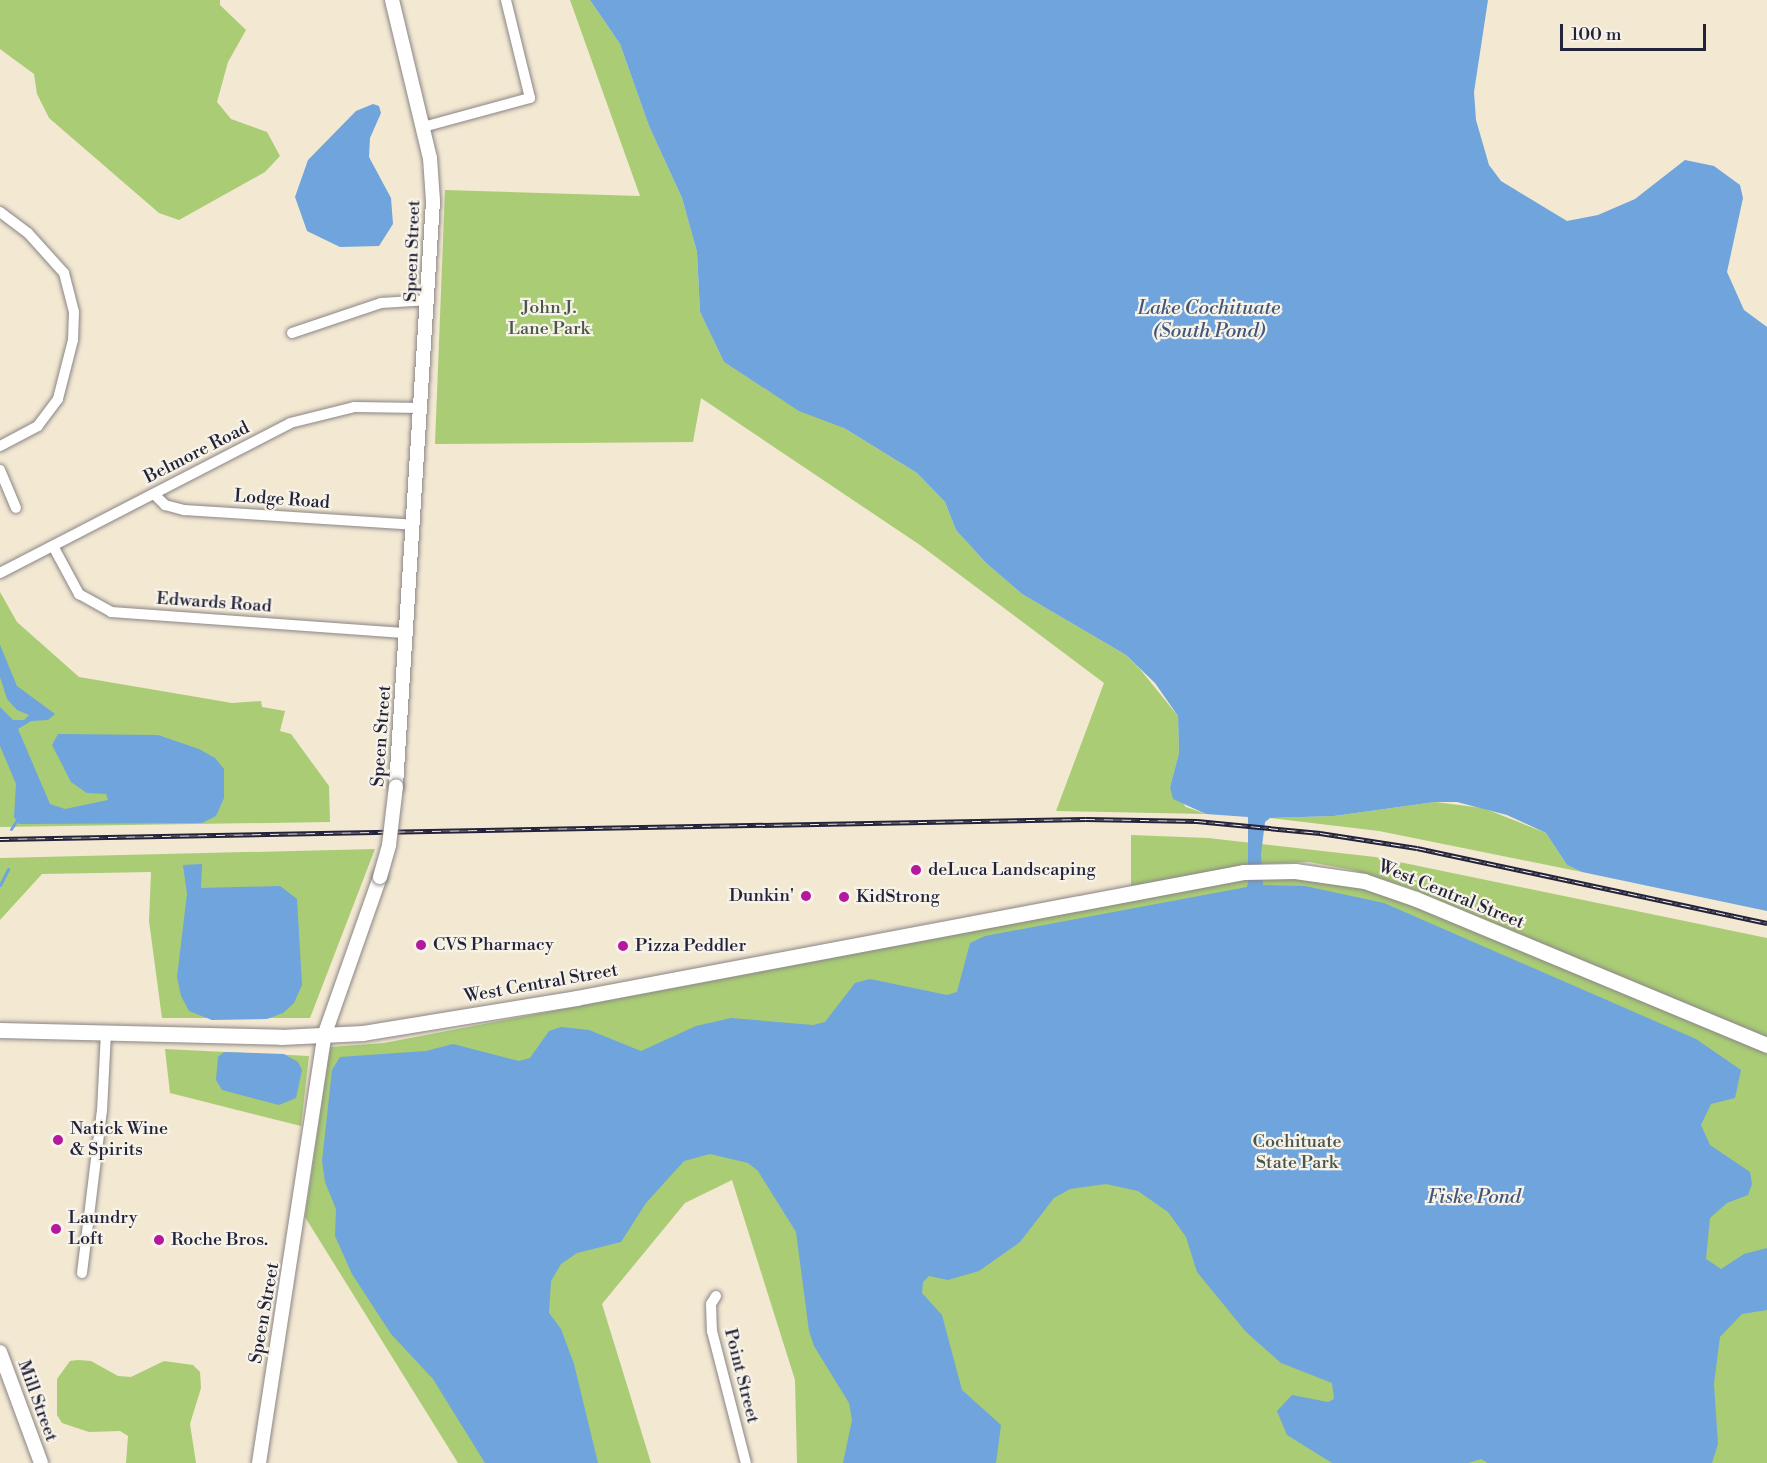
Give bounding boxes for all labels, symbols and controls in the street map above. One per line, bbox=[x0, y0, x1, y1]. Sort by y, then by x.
scale bar bbox=[1563, 12, 1708, 50]
text: 100 m bbox=[1571, 23, 1622, 46]
street label: Speen Street bbox=[400, 200, 426, 302]
water label: Lake Cochituate (South Pond) bbox=[1138, 297, 1280, 344]
park label: John J. Lane Park bbox=[508, 298, 590, 340]
street label: Belmore Road bbox=[141, 417, 253, 489]
street label: Lodge Road bbox=[233, 486, 331, 514]
street label: Edwards Road bbox=[156, 588, 272, 618]
street label: Speen Street bbox=[368, 684, 396, 788]
street label: West Central Street bbox=[1375, 856, 1527, 934]
place label: deLuca Landscaping bbox=[928, 859, 1096, 881]
marker: deLuca Landscaping bbox=[909, 863, 923, 877]
place label: Dunkin' bbox=[729, 885, 794, 907]
place label: KidStrong bbox=[856, 886, 940, 908]
marker: Dunkin' bbox=[799, 889, 813, 903]
marker: KidStrong bbox=[837, 890, 851, 904]
place label: CVS Pharmacy bbox=[433, 934, 554, 956]
place label: Pizza Peddler bbox=[635, 935, 746, 957]
marker: CVS Pharmacy bbox=[414, 938, 428, 952]
marker: Pizza Peddler bbox=[616, 939, 630, 953]
street label: West Central Street bbox=[462, 960, 620, 1008]
place label: Natick Wine & Spirits bbox=[70, 1119, 168, 1162]
park label: Cochituate State Park bbox=[1253, 1132, 1341, 1174]
marker: Natick Wine & Spirits bbox=[51, 1133, 65, 1147]
water label: Fiske Pond bbox=[1427, 1185, 1521, 1209]
place label: Laundry Loft bbox=[68, 1208, 137, 1250]
marker: Laundry Loft bbox=[49, 1222, 63, 1236]
place label: Roche Bros. bbox=[171, 1229, 268, 1251]
marker: Roche Bros. bbox=[152, 1233, 166, 1247]
street label: Speen Street bbox=[245, 1261, 285, 1365]
street label: Point Street bbox=[719, 1326, 763, 1426]
street label: Mill Street bbox=[12, 1357, 62, 1445]

